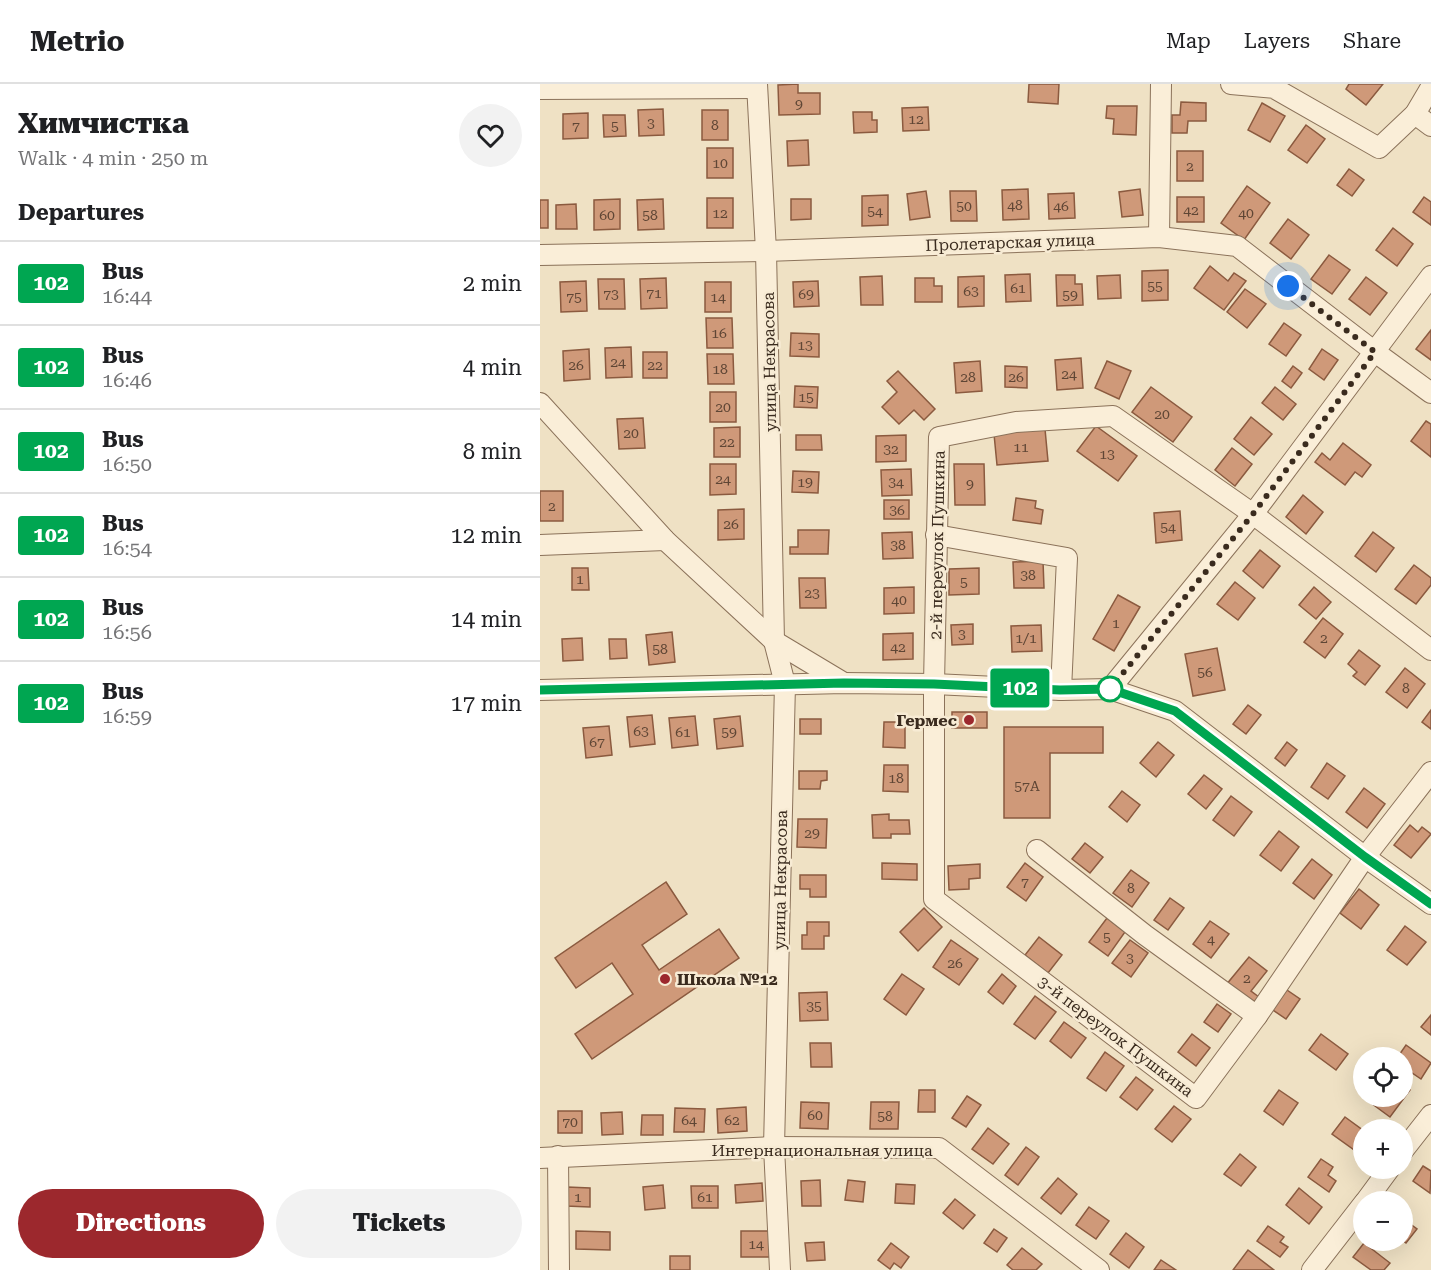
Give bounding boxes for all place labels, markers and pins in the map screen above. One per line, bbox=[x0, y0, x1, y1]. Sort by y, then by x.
unlabelled marker bbox=[1097, 676, 1123, 702]
place label: Гермес bbox=[896, 711, 957, 730]
marker: Гермес bbox=[962, 713, 976, 727]
place label: Школа №12 bbox=[677, 970, 778, 989]
marker: Школа №12 bbox=[658, 972, 672, 986]

